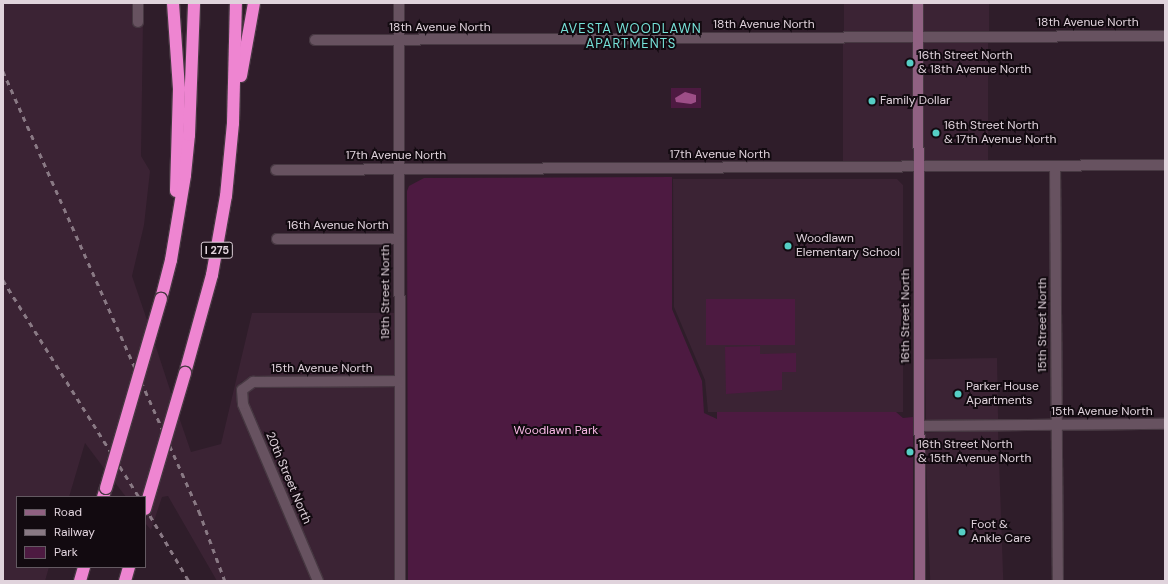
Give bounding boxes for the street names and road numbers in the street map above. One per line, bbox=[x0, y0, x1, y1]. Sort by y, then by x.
street label: 18th Avenue North bbox=[1037, 16, 1139, 30]
street label: 18th Avenue North bbox=[713, 18, 815, 32]
street label: 18th Avenue North bbox=[389, 21, 491, 35]
street label: 17th Avenue North bbox=[670, 148, 770, 162]
street label: 17th Avenue North bbox=[346, 149, 446, 163]
street label: 16th Avenue North bbox=[287, 219, 389, 233]
road number: I 275 bbox=[200, 241, 234, 259]
street label: 19th Street North bbox=[379, 245, 393, 339]
street label: 16th Street North bbox=[899, 269, 913, 363]
street label: 15th Street North bbox=[1036, 278, 1050, 372]
street label: 15th Avenue North bbox=[271, 362, 373, 376]
street label: 15th Avenue North bbox=[1051, 405, 1153, 419]
street label: 20th Street North bbox=[262, 430, 314, 526]

